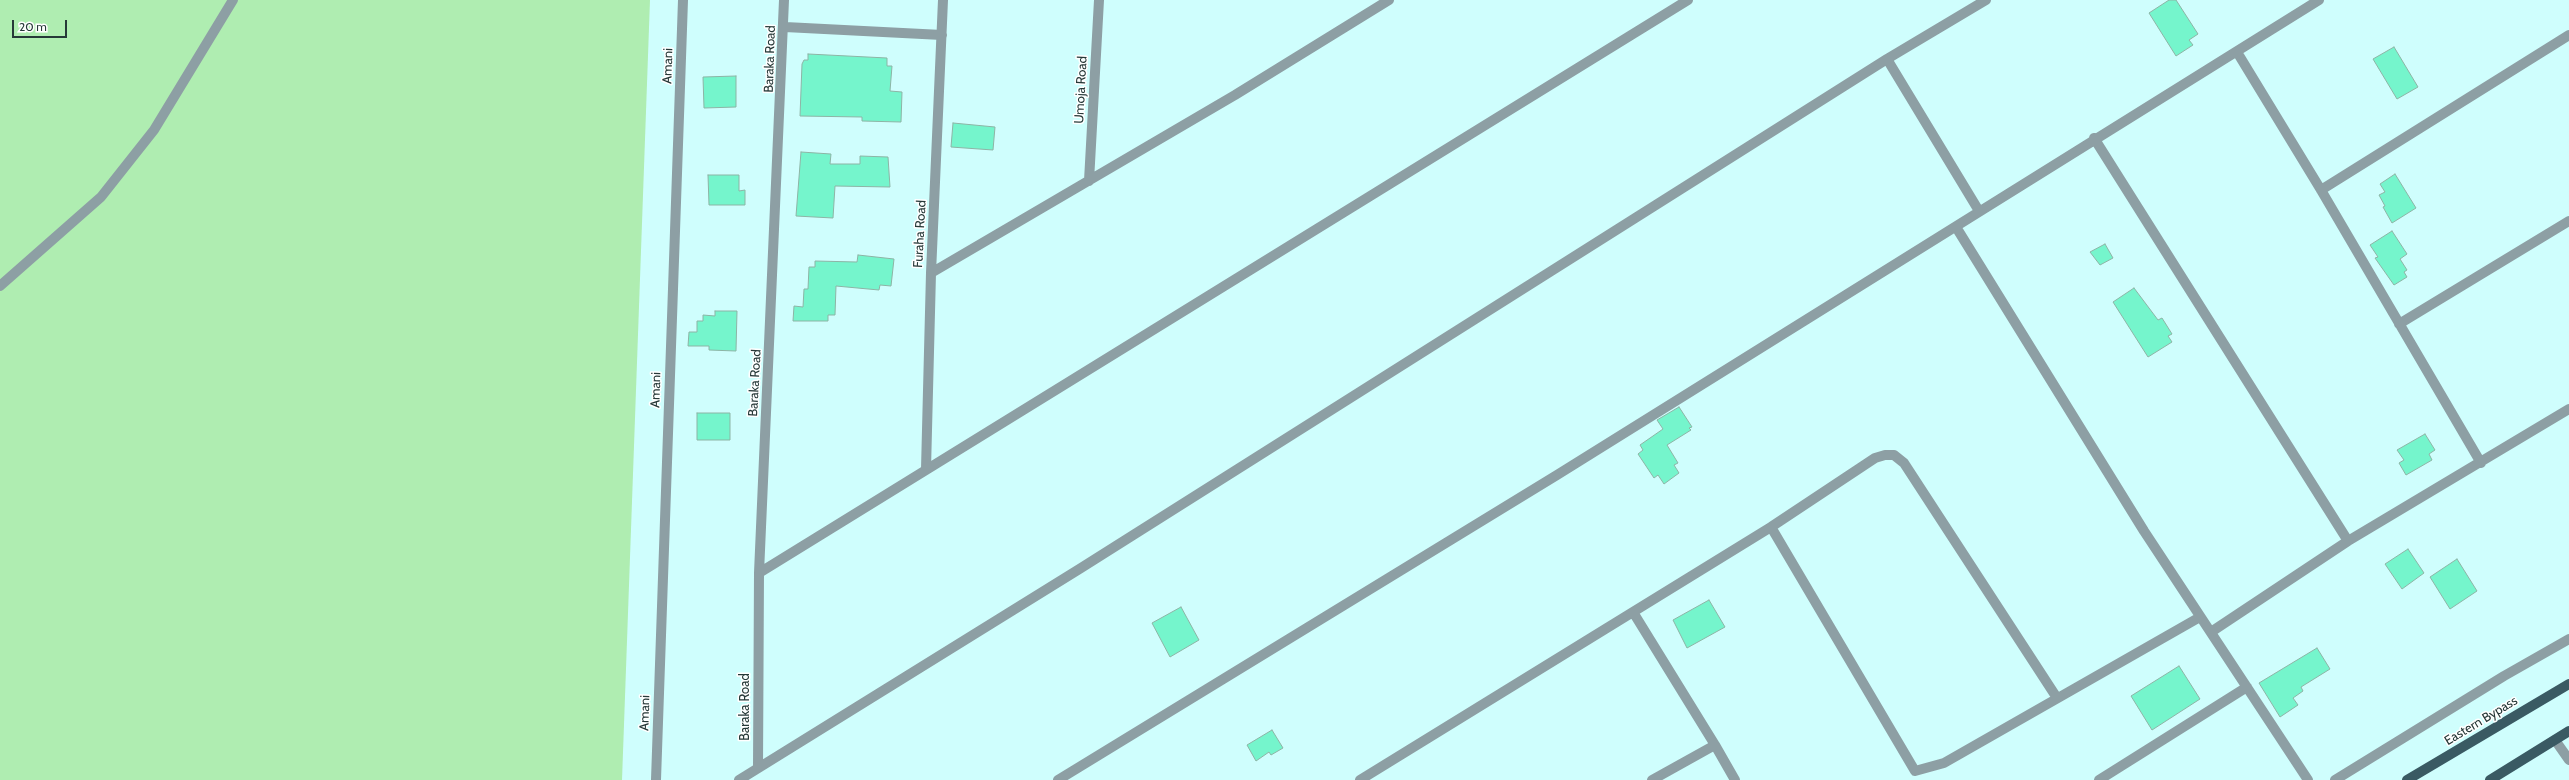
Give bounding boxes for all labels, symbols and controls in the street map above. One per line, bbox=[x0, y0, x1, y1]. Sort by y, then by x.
scale bar bbox=[14, 12, 69, 38]
text: 20 m bbox=[19, 19, 47, 34]
street label: Baraka Road bbox=[761, 25, 779, 93]
street label: Amani bbox=[660, 48, 676, 84]
street label: Umoja Road bbox=[1071, 56, 1091, 124]
street label: Furaha Road bbox=[910, 200, 930, 268]
street label: Baraka Road bbox=[745, 349, 765, 417]
street label: Amani bbox=[648, 372, 664, 408]
street label: Baraka Road bbox=[737, 673, 753, 741]
street label: Eastern Bypass bbox=[2442, 693, 2520, 749]
street label: Amani bbox=[637, 695, 653, 731]

